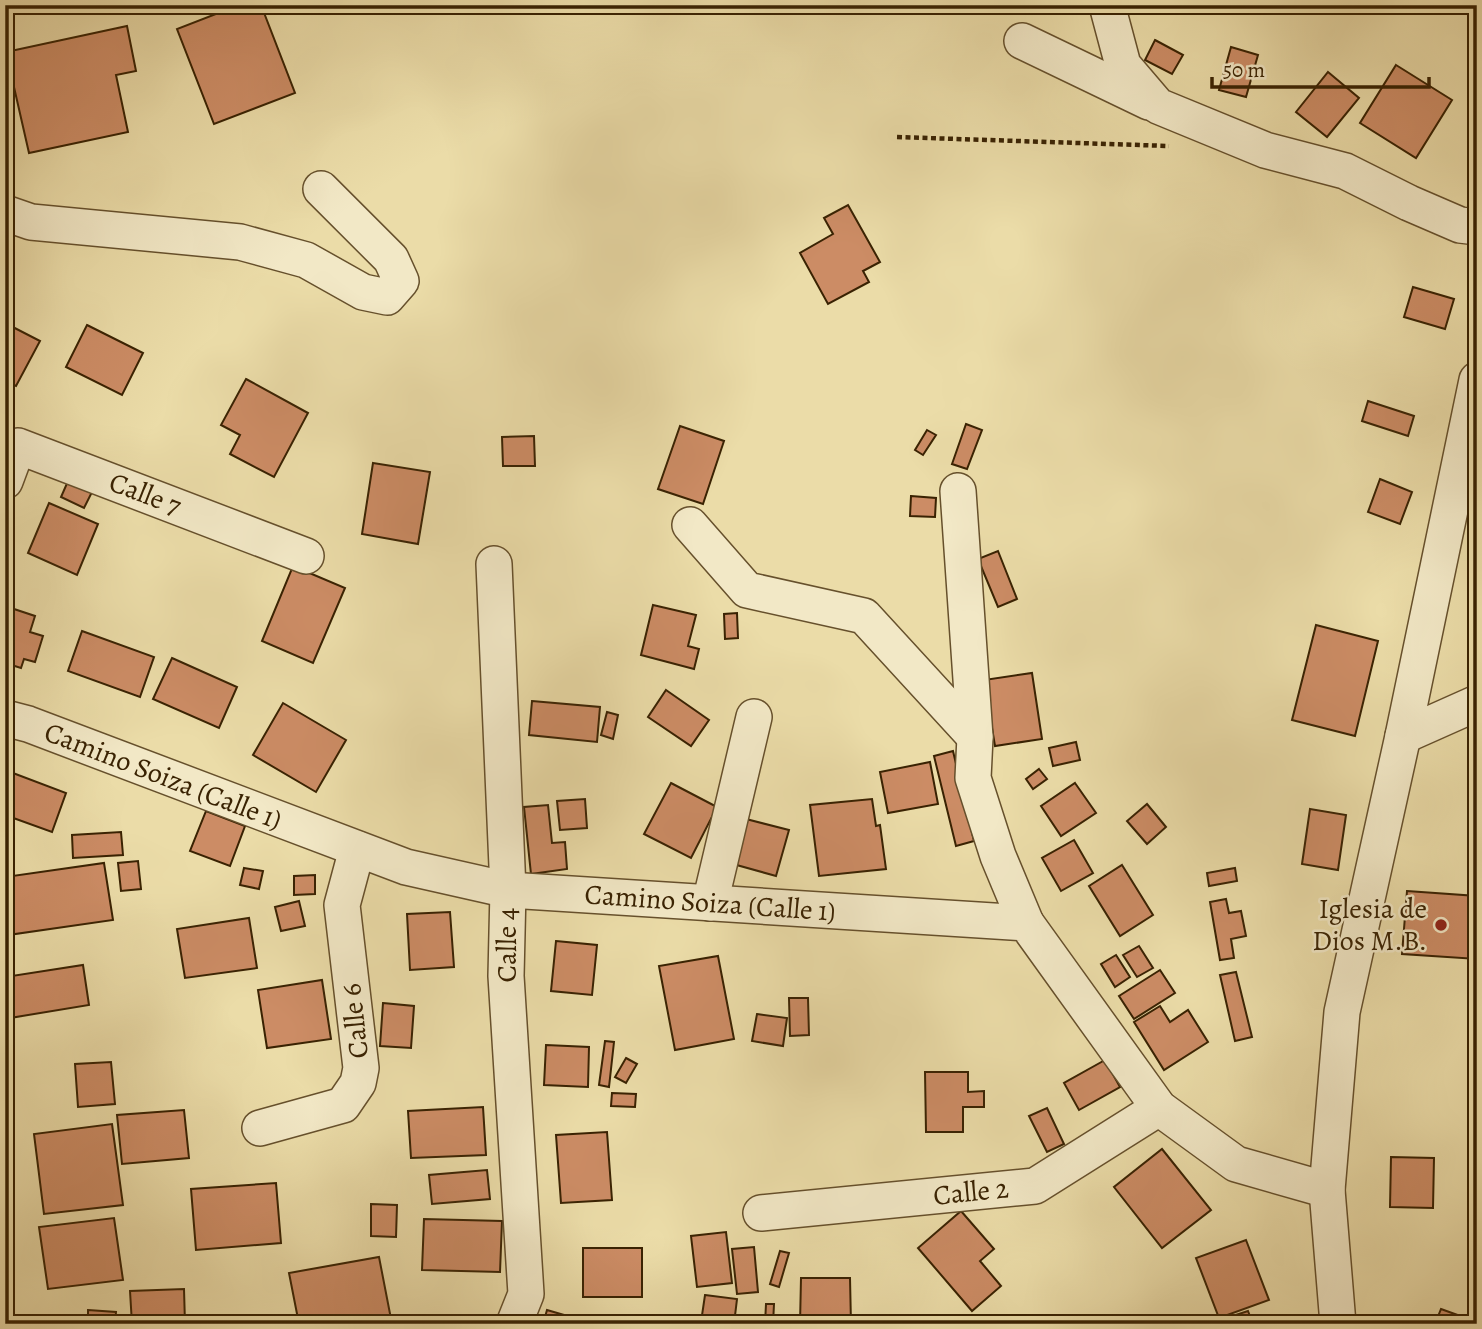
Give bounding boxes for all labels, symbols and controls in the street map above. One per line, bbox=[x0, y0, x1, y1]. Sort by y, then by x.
scale bar bbox=[1212, 46, 1430, 90]
text: 50 m bbox=[1223, 56, 1265, 84]
street label: Calle 7 bbox=[104, 463, 187, 525]
street label: Camino Soiza (Calle 1) bbox=[39, 713, 287, 839]
street label: Camino Soiza (Calle 1) bbox=[583, 875, 837, 931]
place label: Iglesia de Dios M.B. bbox=[1312, 890, 1427, 960]
street label: Calle 4 bbox=[488, 907, 526, 983]
marker: Iglesia de Dios M.B. bbox=[1433, 917, 1449, 933]
street label: Calle 6 bbox=[332, 982, 378, 1060]
street label: Calle 2 bbox=[931, 1169, 1011, 1215]

